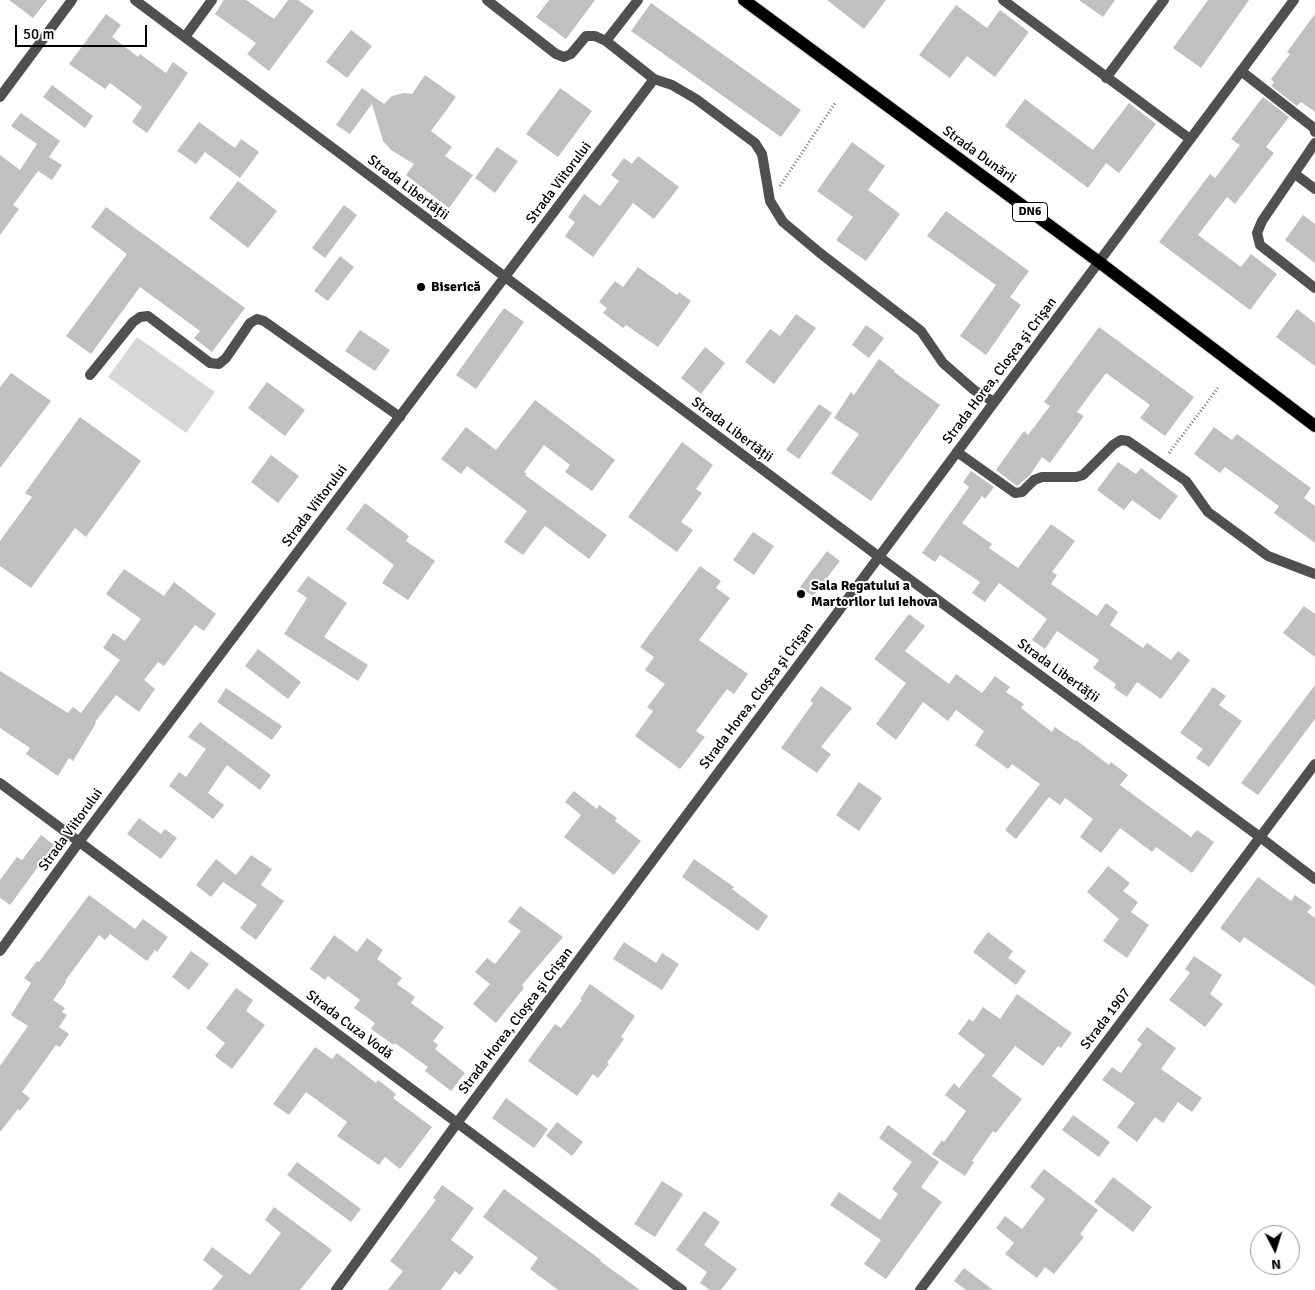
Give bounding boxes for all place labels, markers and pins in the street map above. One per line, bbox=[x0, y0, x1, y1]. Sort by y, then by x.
place label: Biserică bbox=[431, 279, 481, 295]
marker: Biserică bbox=[415, 281, 427, 293]
place label: Sala Regatului a Martorilor lui Iehova bbox=[811, 578, 938, 610]
marker: Sala Regatului a Martorilor lui Iehova bbox=[795, 588, 807, 600]

